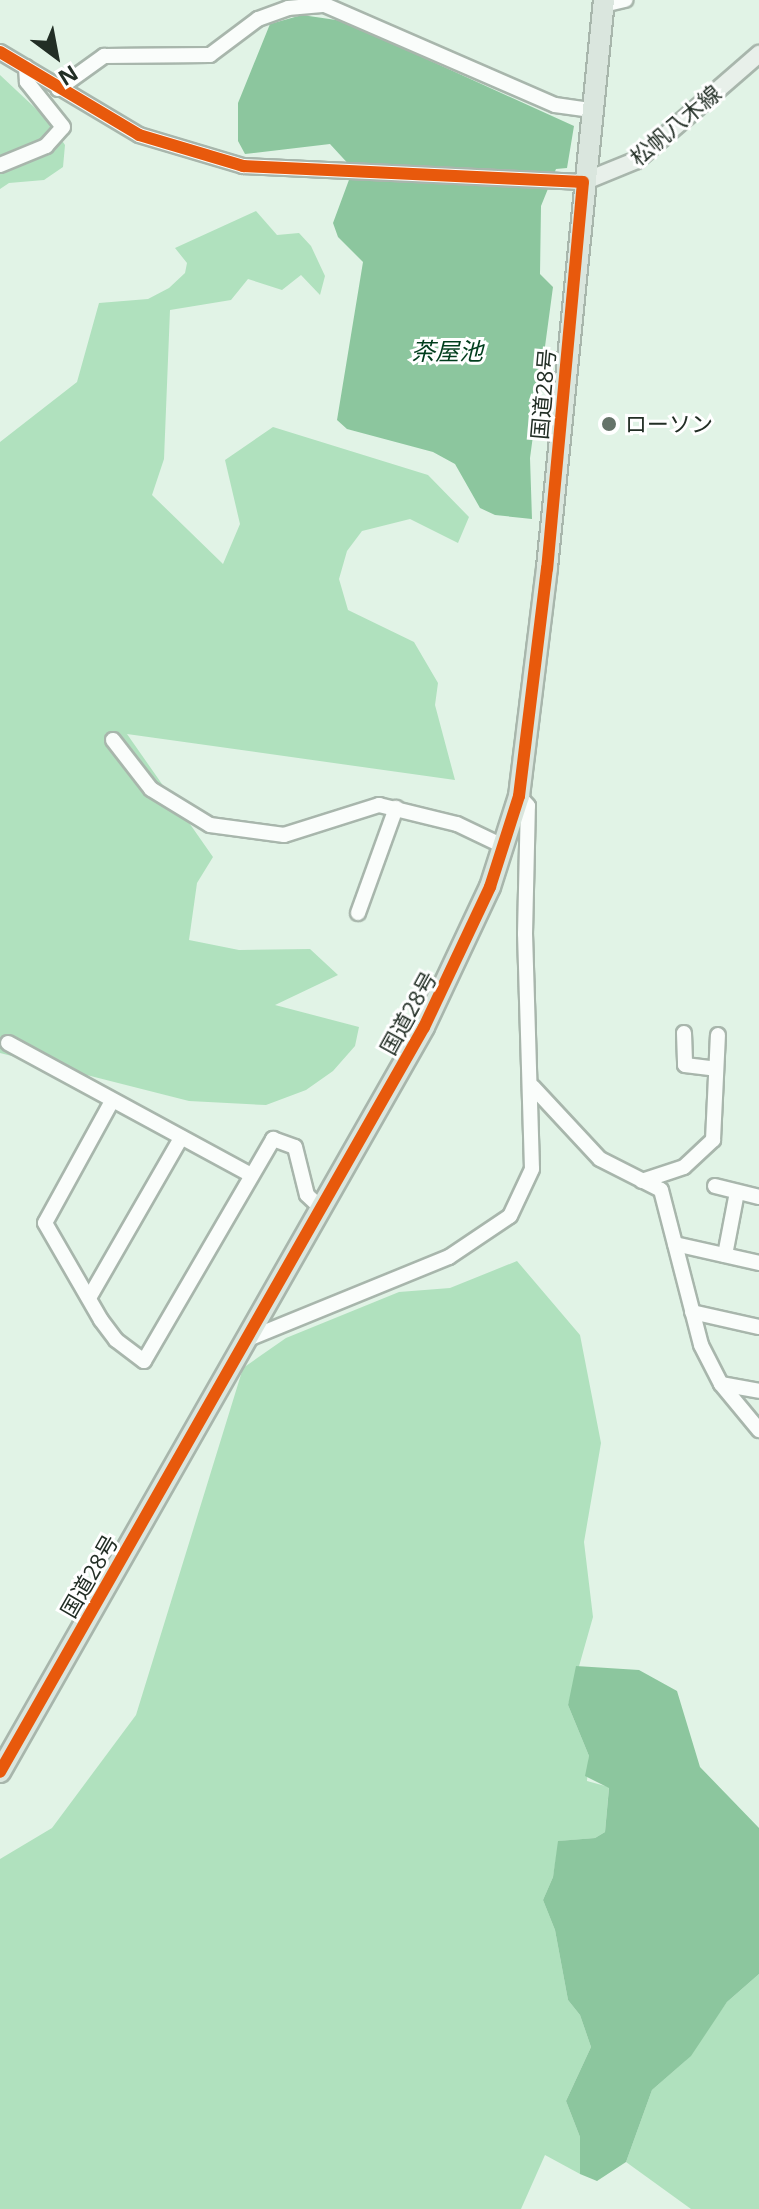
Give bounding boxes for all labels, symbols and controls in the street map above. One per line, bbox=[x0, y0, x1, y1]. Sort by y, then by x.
north arrow bbox=[16, 16, 96, 96]
text: N bbox=[53, 59, 84, 94]
street label: 松帆八木線 bbox=[624, 80, 726, 170]
water label: 茶屋池 bbox=[411, 337, 483, 365]
street label: 国道28号 bbox=[526, 347, 560, 441]
place label: ローソン bbox=[625, 411, 713, 437]
marker: ローソン bbox=[600, 415, 618, 433]
street label: 国道28号 bbox=[374, 967, 442, 1059]
street label: 国道28号 bbox=[55, 1530, 123, 1622]

